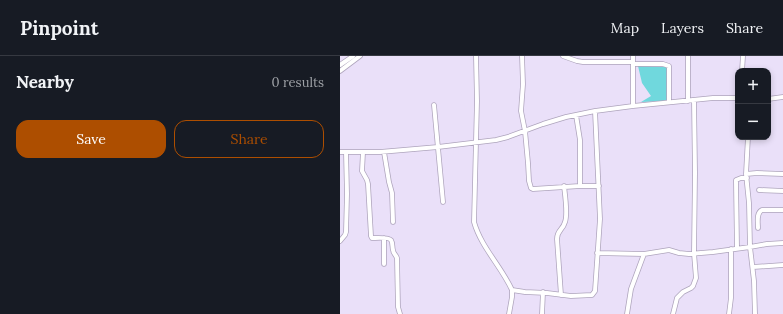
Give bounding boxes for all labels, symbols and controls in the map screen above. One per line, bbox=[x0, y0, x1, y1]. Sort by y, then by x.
text: Pinpoint bbox=[20, 16, 99, 40]
text: Map bbox=[611, 19, 639, 37]
text: Layers bbox=[661, 19, 704, 37]
text: Share bbox=[726, 19, 763, 37]
map controls bbox=[735, 68, 771, 140]
button: + bbox=[735, 68, 771, 104]
text: Nearby bbox=[16, 71, 74, 93]
text: 0 results bbox=[272, 74, 324, 91]
button: − bbox=[735, 104, 771, 140]
button: Save bbox=[16, 120, 166, 158]
button: Share bbox=[174, 120, 324, 158]

